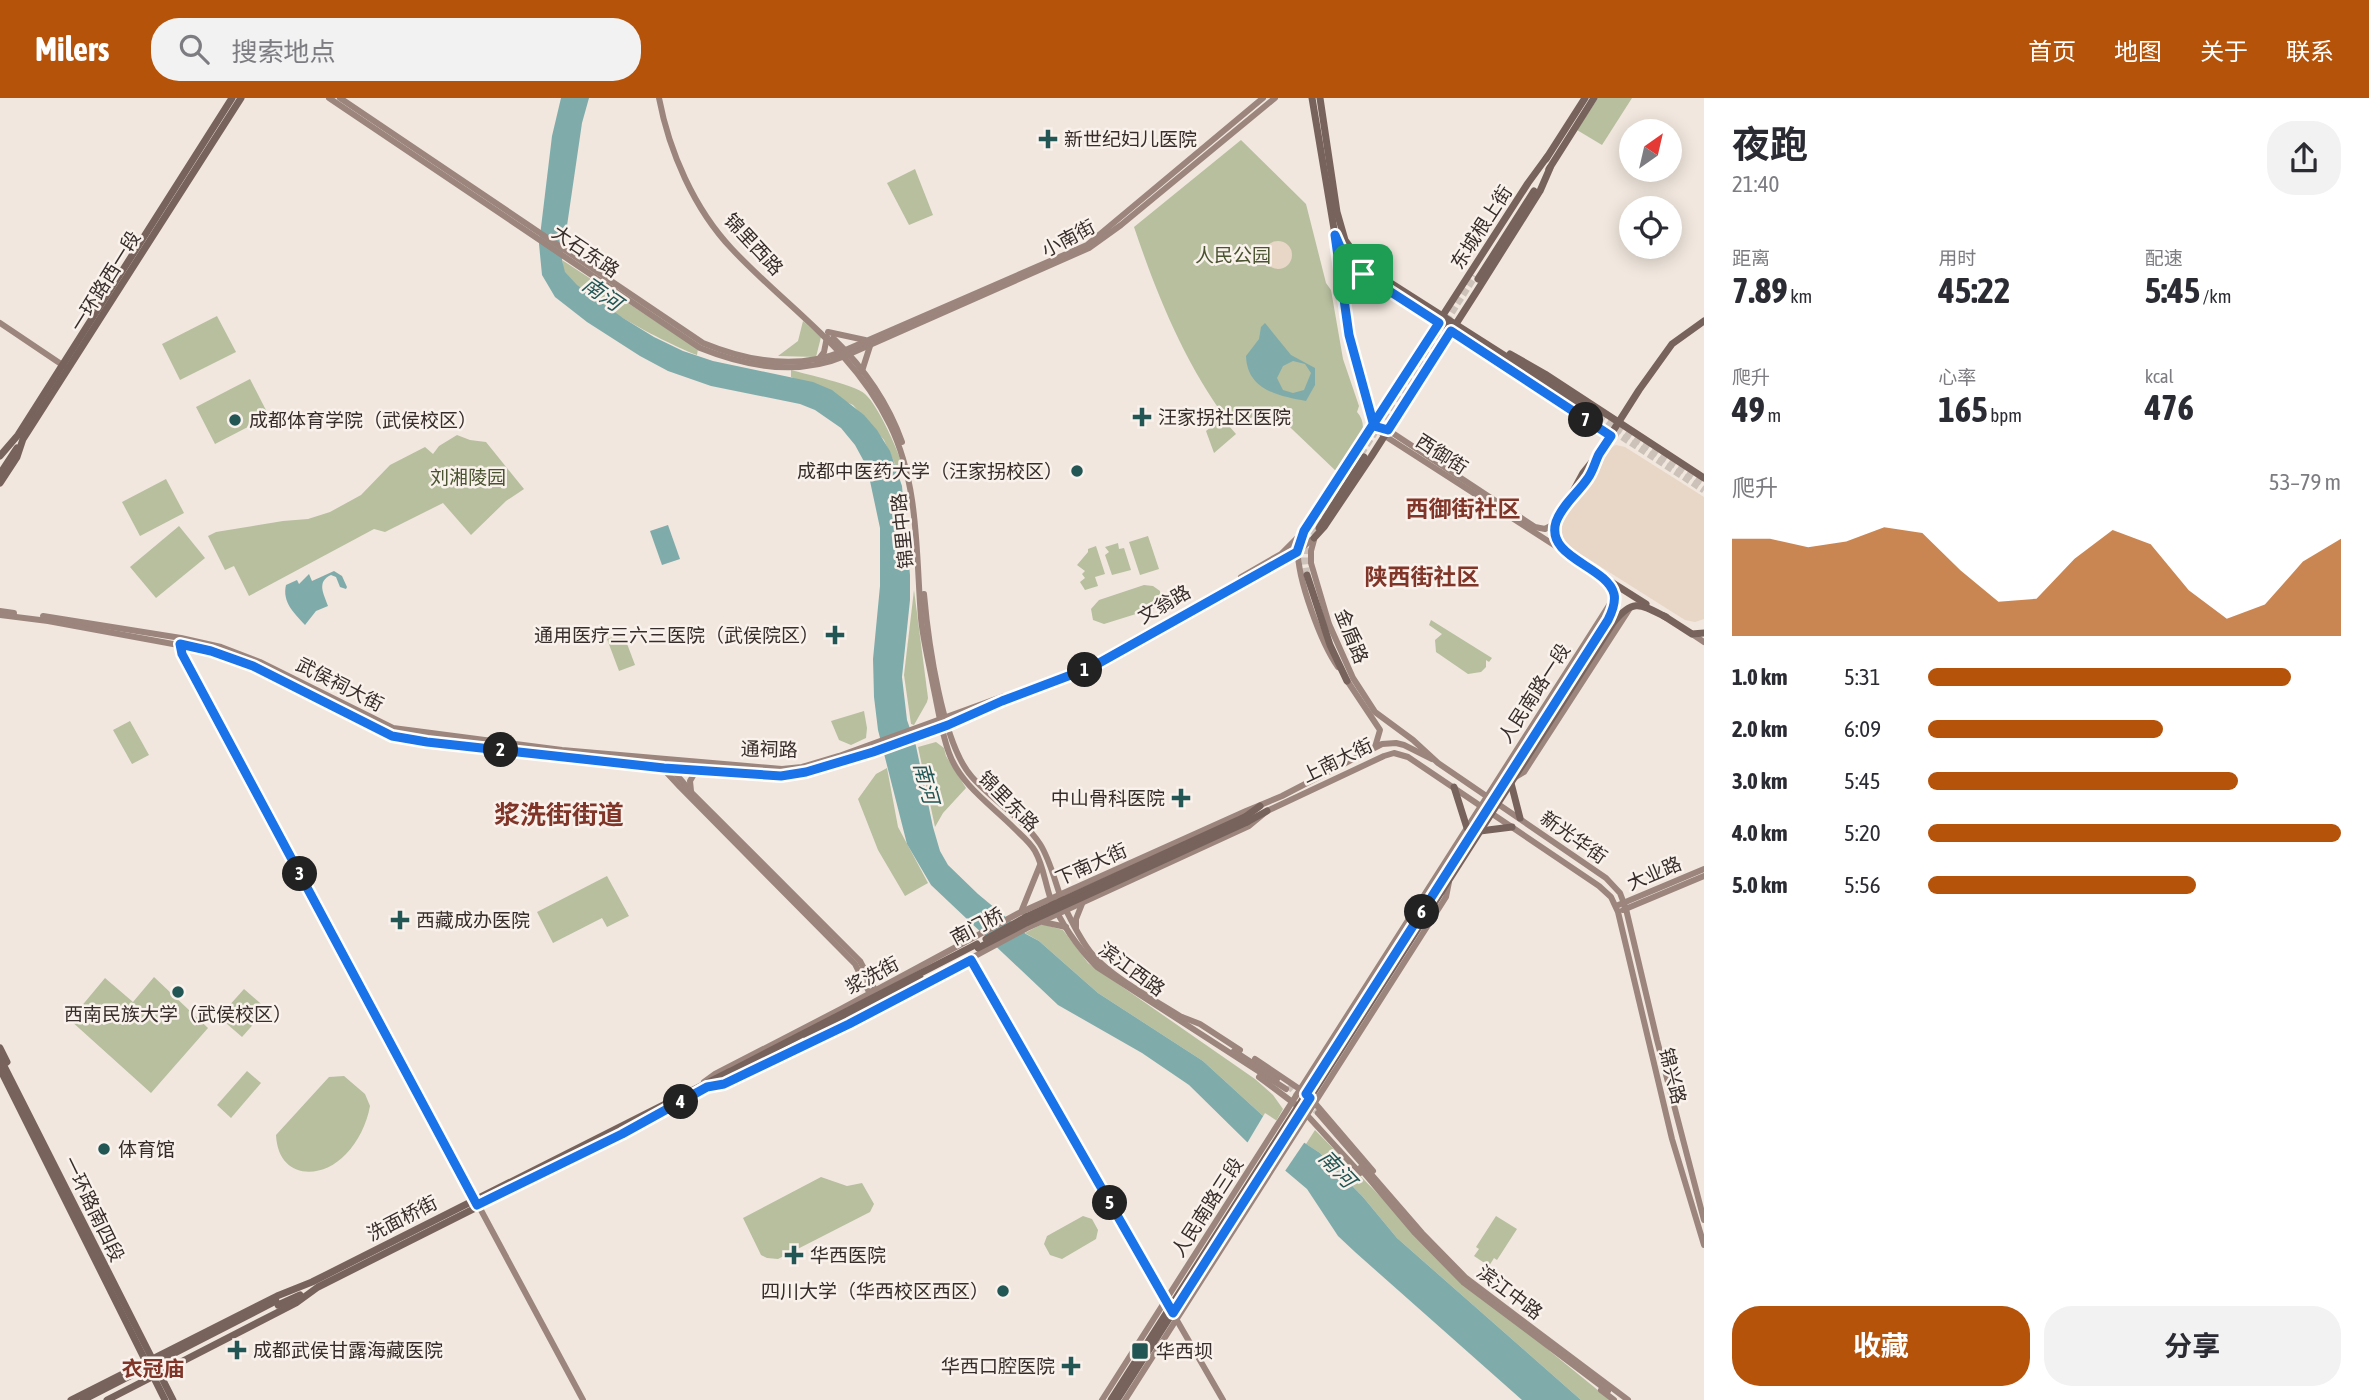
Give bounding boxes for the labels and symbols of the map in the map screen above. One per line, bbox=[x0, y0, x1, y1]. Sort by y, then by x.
north arrow bbox=[1619, 119, 1682, 182]
place label: 新世纪妇儿医院 bbox=[1064, 128, 1197, 150]
marker: 新世纪妇儿医院 bbox=[1038, 129, 1058, 149]
street label: 东城根上街 bbox=[1446, 181, 1516, 273]
street label: 锦里西路 bbox=[720, 209, 788, 279]
street label: 小南街 bbox=[1038, 215, 1098, 261]
street label: 大石东路 bbox=[548, 221, 624, 281]
street label: 一环路西一段 bbox=[65, 227, 145, 335]
park label: 人民公园 bbox=[1195, 244, 1271, 266]
pin bbox=[1333, 244, 1393, 304]
water label: 南河 bbox=[578, 271, 630, 317]
pin: 7 bbox=[1568, 402, 1604, 438]
place label: 汪家拐社区医院 bbox=[1158, 406, 1291, 428]
marker: 汪家拐社区医院 bbox=[1132, 407, 1152, 427]
place label: 成都体育学院（武侯校区） bbox=[249, 409, 477, 431]
marker: 成都体育学院（武侯校区） bbox=[227, 412, 243, 428]
street label: 西御街 bbox=[1412, 429, 1472, 479]
place label: 成都中医药大学（汪家拐校区） bbox=[797, 460, 1063, 482]
marker: 成都中医药大学（汪家拐校区） bbox=[1069, 463, 1085, 479]
park label: 刘湘陵园 bbox=[430, 466, 506, 488]
street label: 锦里中路 bbox=[887, 492, 917, 570]
district label: 西御街社区 bbox=[1406, 496, 1521, 522]
district label: 陕西街社区 bbox=[1365, 564, 1480, 590]
street label: 文翁路 bbox=[1134, 580, 1194, 628]
street label: 金盾路 bbox=[1331, 605, 1373, 667]
place label: 通用医疗三六三医院（武侯院区） bbox=[534, 624, 819, 646]
marker: 通用医疗三六三医院（武侯院区） bbox=[825, 625, 845, 645]
street label: 人民南路一段 bbox=[1494, 639, 1574, 747]
pin: 1 bbox=[1068, 652, 1102, 688]
street label: 武侯祠大街 bbox=[293, 653, 387, 715]
pin: 2 bbox=[484, 732, 518, 768]
street label: 上南大街 bbox=[1298, 733, 1376, 787]
street label: 通祠路 bbox=[740, 738, 798, 760]
water label: 南河 bbox=[910, 759, 945, 810]
street label: 锦里东路 bbox=[974, 766, 1044, 836]
place label: 中山骨科医院 bbox=[1051, 787, 1165, 809]
marker: 中山骨科医院 bbox=[1171, 788, 1191, 808]
district label: 浆洗街街道 bbox=[494, 800, 624, 830]
street label: 新光华街 bbox=[1537, 806, 1611, 868]
street label: 下南大街 bbox=[1052, 838, 1130, 890]
street label: 大业路 bbox=[1623, 852, 1685, 894]
pin: 3 bbox=[282, 856, 318, 892]
pin: 6 bbox=[1404, 894, 1440, 930]
street label: 南门桥 bbox=[947, 903, 1007, 949]
place label: 西藏成办医院 bbox=[416, 909, 530, 931]
marker: 西藏成办医院 bbox=[390, 910, 410, 930]
street label: 滨江西路 bbox=[1095, 938, 1169, 1000]
street label: 浆洗街 bbox=[842, 952, 902, 998]
marker: 西南民族大学（武侯校区） bbox=[170, 984, 186, 1000]
place label: 西南民族大学（武侯校区） bbox=[64, 1003, 292, 1025]
street label: 锦兴路 bbox=[1655, 1046, 1691, 1106]
pin: 4 bbox=[664, 1084, 698, 1119]
place label: 体育馆 bbox=[118, 1138, 175, 1160]
marker: 体育馆 bbox=[96, 1141, 112, 1157]
water label: 南河 bbox=[1315, 1145, 1364, 1195]
street label: 一环路南四段 bbox=[59, 1153, 129, 1265]
street label: 人民南路三段 bbox=[1167, 1153, 1247, 1261]
pin: 5 bbox=[1092, 1186, 1128, 1220]
street label: 洗面桥街 bbox=[363, 1191, 441, 1245]
place label: 华西医院 bbox=[810, 1244, 886, 1266]
marker: 华西医院 bbox=[784, 1245, 804, 1265]
street label: 滨江中路 bbox=[1473, 1260, 1547, 1324]
place label: 四川大学（华西校区西区） bbox=[761, 1280, 989, 1302]
marker: 四川大学（华西校区西区） bbox=[995, 1283, 1011, 1299]
place label: 成都武侯甘露海藏医院 bbox=[253, 1339, 443, 1361]
marker: 成都武侯甘露海藏医院 bbox=[227, 1340, 247, 1360]
place label: 华西坝 bbox=[1156, 1340, 1213, 1362]
marker: 华西坝 bbox=[1130, 1341, 1150, 1361]
place label: 华西口腔医院 bbox=[941, 1355, 1055, 1377]
district label: 衣冠庙 bbox=[122, 1356, 185, 1380]
marker: 华西口腔医院 bbox=[1061, 1356, 1081, 1376]

